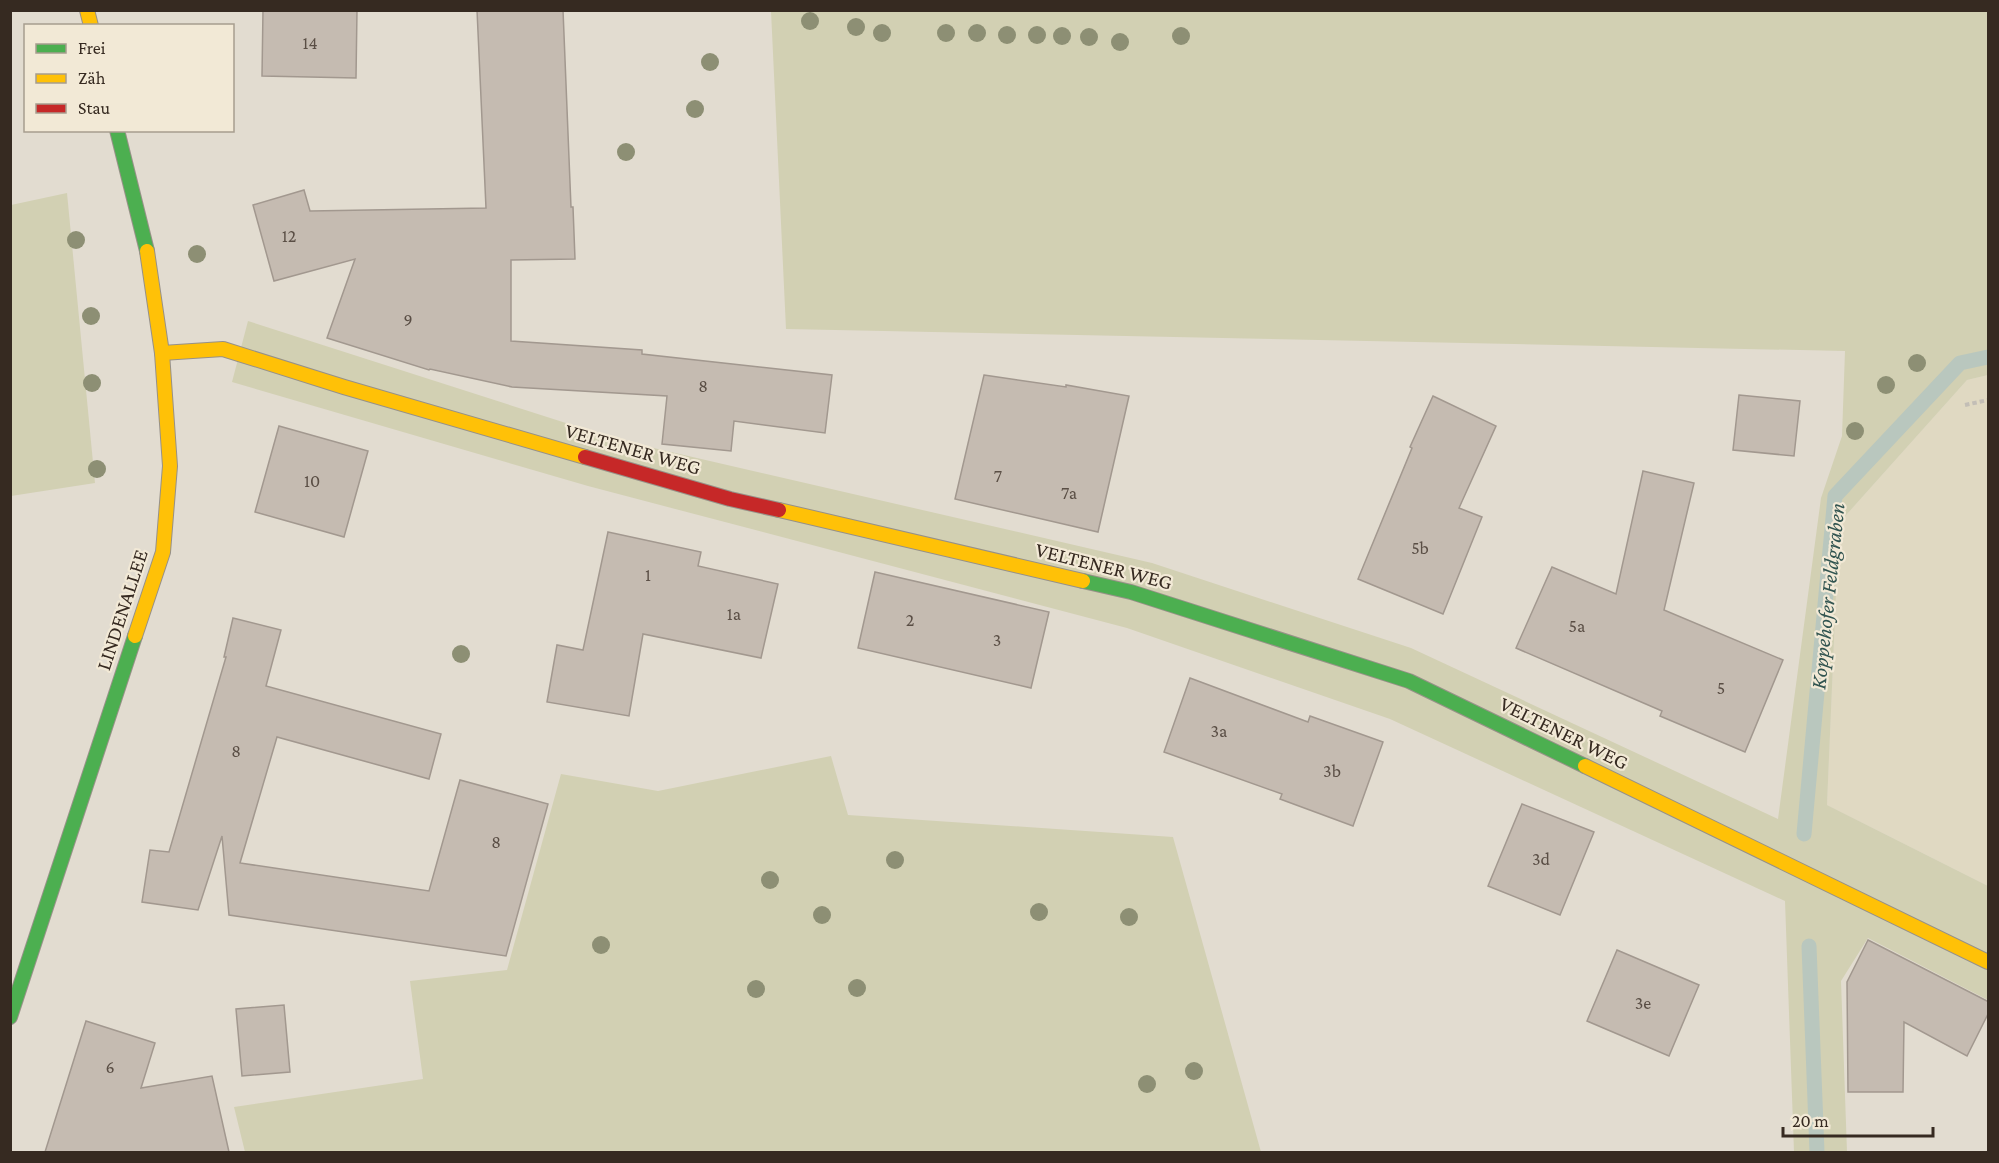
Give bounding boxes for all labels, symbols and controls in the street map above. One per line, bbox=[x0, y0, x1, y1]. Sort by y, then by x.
legend bbox=[24, 24, 234, 132]
house number: 14 bbox=[302, 33, 318, 53]
text: Frei bbox=[78, 38, 106, 58]
text: Zäh bbox=[78, 68, 106, 88]
text: Stau bbox=[78, 98, 111, 118]
house number: 12 bbox=[282, 226, 296, 246]
house number: 9 bbox=[403, 310, 413, 330]
house number: 8 bbox=[698, 376, 708, 396]
street label: VELTENER WEG bbox=[562, 418, 704, 480]
house number: 7 bbox=[994, 466, 1002, 486]
house number: 10 bbox=[304, 471, 320, 491]
house number: 7a bbox=[1061, 483, 1077, 503]
water label: Koppehofer Feldgraben bbox=[1805, 502, 1850, 691]
street label: VELTENER WEG bbox=[1033, 537, 1175, 595]
house number: 5b bbox=[1411, 538, 1429, 558]
street label: LINDENALLEE bbox=[91, 547, 153, 673]
house number: 1 bbox=[645, 565, 651, 585]
house number: 1a bbox=[727, 604, 741, 624]
house number: 2 bbox=[906, 610, 914, 630]
house number: 5a bbox=[1569, 616, 1585, 636]
house number: 3 bbox=[993, 630, 1001, 650]
house number: 5 bbox=[1717, 678, 1725, 698]
street label: VELTENER WEG bbox=[1496, 692, 1632, 774]
house number: 3a bbox=[1211, 721, 1227, 741]
house number: 8 bbox=[231, 741, 241, 761]
house number: 3b bbox=[1323, 761, 1341, 781]
house number: 8 bbox=[491, 832, 501, 852]
house number: 3d bbox=[1532, 849, 1551, 869]
house number: 3e bbox=[1635, 993, 1651, 1013]
house number: 6 bbox=[105, 1057, 115, 1077]
scale bar bbox=[1783, 1100, 1933, 1138]
text: 20 m bbox=[1792, 1111, 1829, 1131]

